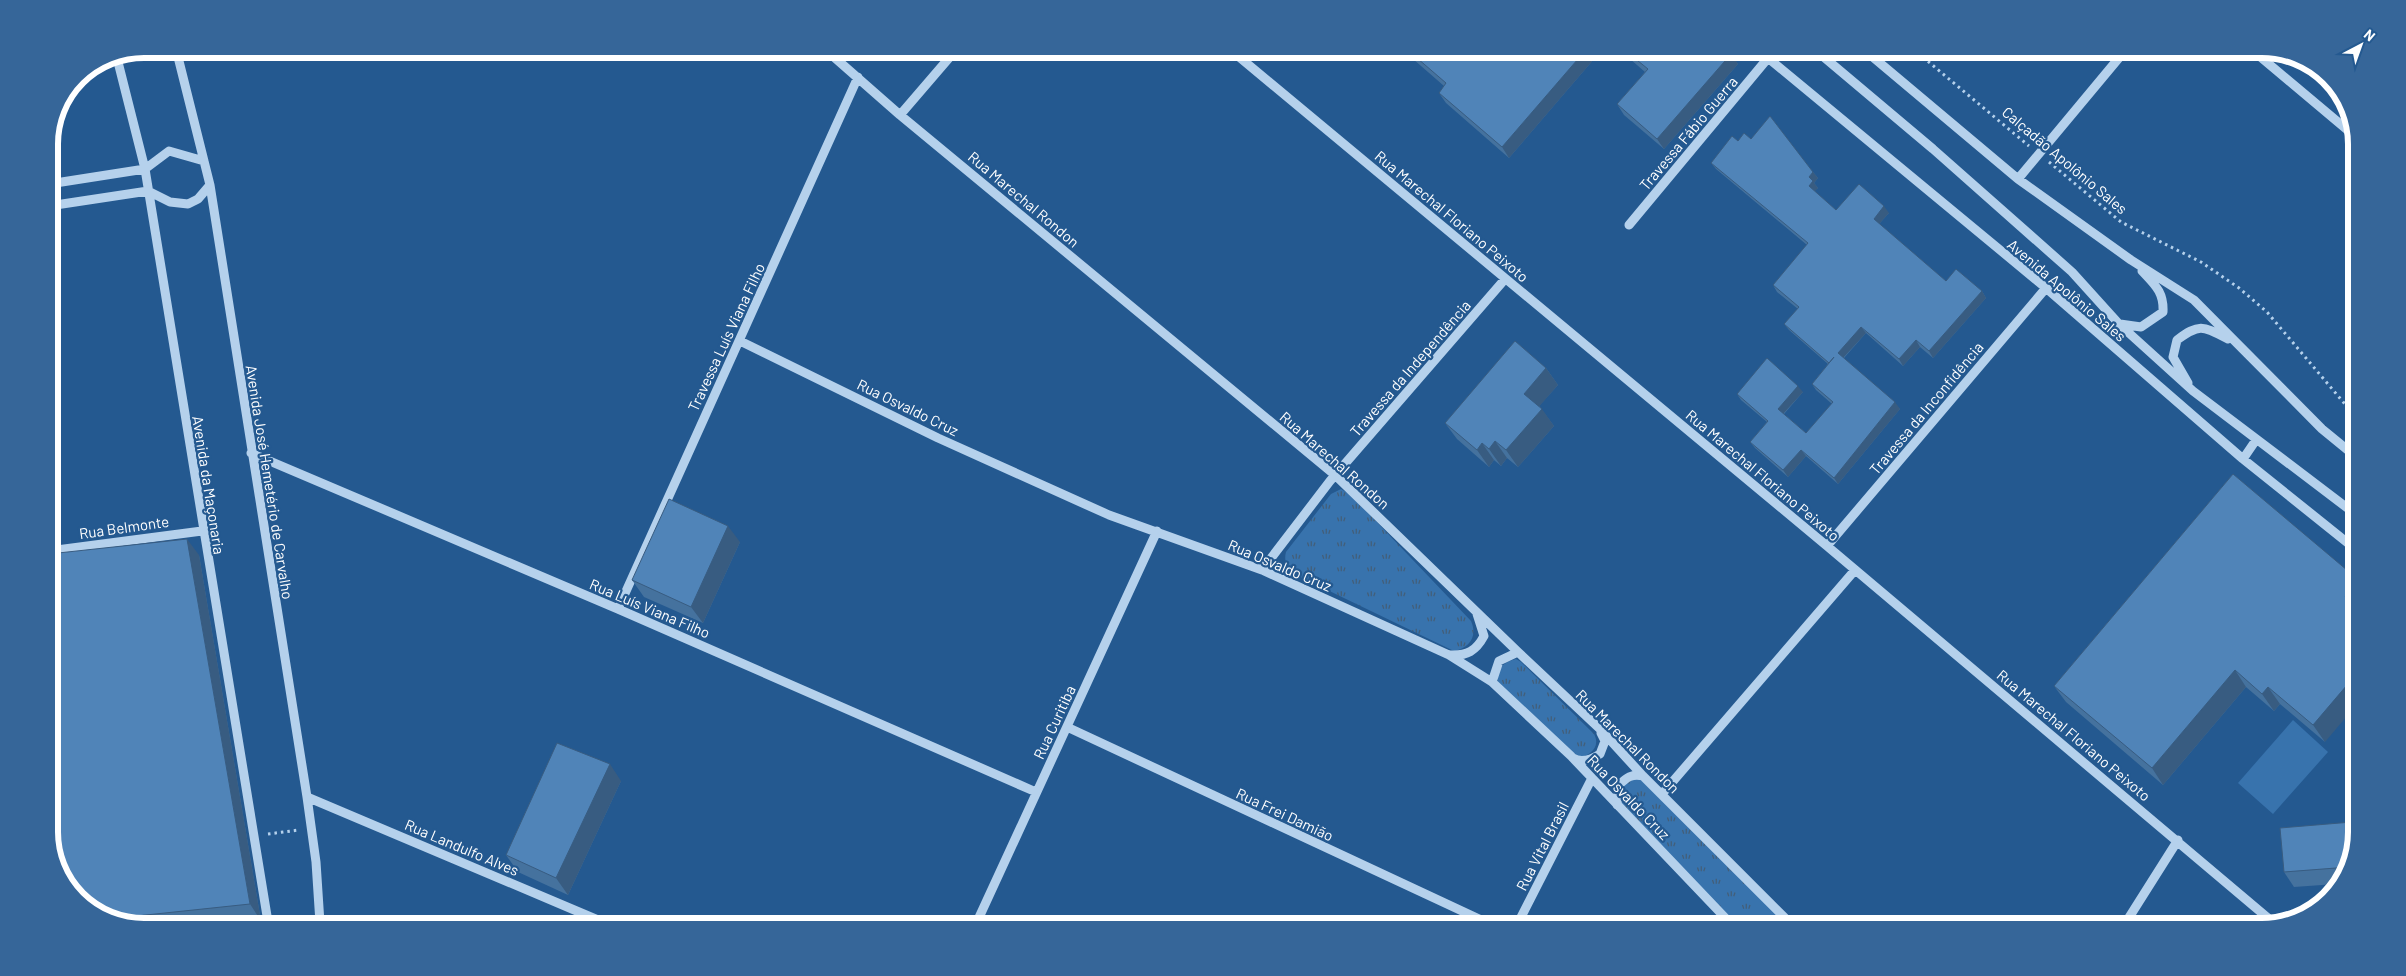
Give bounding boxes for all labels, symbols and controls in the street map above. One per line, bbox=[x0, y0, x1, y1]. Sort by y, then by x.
north arrow bbox=[2336, 20, 2386, 70]
text: N bbox=[2361, 25, 2379, 44]
street label: Travessa Fábio Guerra bbox=[1635, 72, 1741, 194]
street label: Calçadão Apolônio Sales bbox=[1999, 103, 2131, 217]
street label: Rua Marechal Rondon bbox=[965, 147, 1083, 251]
street label: Rua Marechal Floriano Peixoto bbox=[1372, 147, 1532, 285]
street label: Avenida Apolônio Sales bbox=[2004, 235, 2130, 345]
street label: Travessa Luís Viana Filho bbox=[684, 260, 768, 414]
street label: Travessa da Independência bbox=[1346, 296, 1474, 440]
street label: Travessa da Inconfidência bbox=[1865, 338, 1987, 478]
street label: Avenida José Hemetério de Carvalho bbox=[243, 364, 297, 600]
street label: Rua Osvaldo Cruz bbox=[854, 375, 962, 439]
street label: Rua Marechal Floriano Peixoto bbox=[1683, 406, 1843, 544]
street label: Rua Marechal Rondon bbox=[1276, 407, 1394, 513]
street label: Avenida da Maçonaria bbox=[189, 414, 229, 556]
street label: Rua Belmonte bbox=[78, 512, 170, 542]
street label: Rua Osvaldo Cruz bbox=[1226, 535, 1335, 595]
street label: Rua Luís Viana Filho bbox=[587, 575, 713, 641]
street label: Rua Marechal Floriano Peixoto bbox=[1994, 666, 2154, 804]
street label: Rua Curitiba bbox=[1029, 682, 1079, 762]
street label: Rua Marechal Rondon bbox=[1572, 685, 1684, 797]
street label: Rua Osvaldo Cruz bbox=[1584, 751, 1674, 843]
street label: Rua Frei Damião bbox=[1234, 784, 1336, 844]
street label: Rua Vital Brasil bbox=[1512, 799, 1572, 893]
street label: Rua Landulfo Alves bbox=[402, 815, 522, 879]

